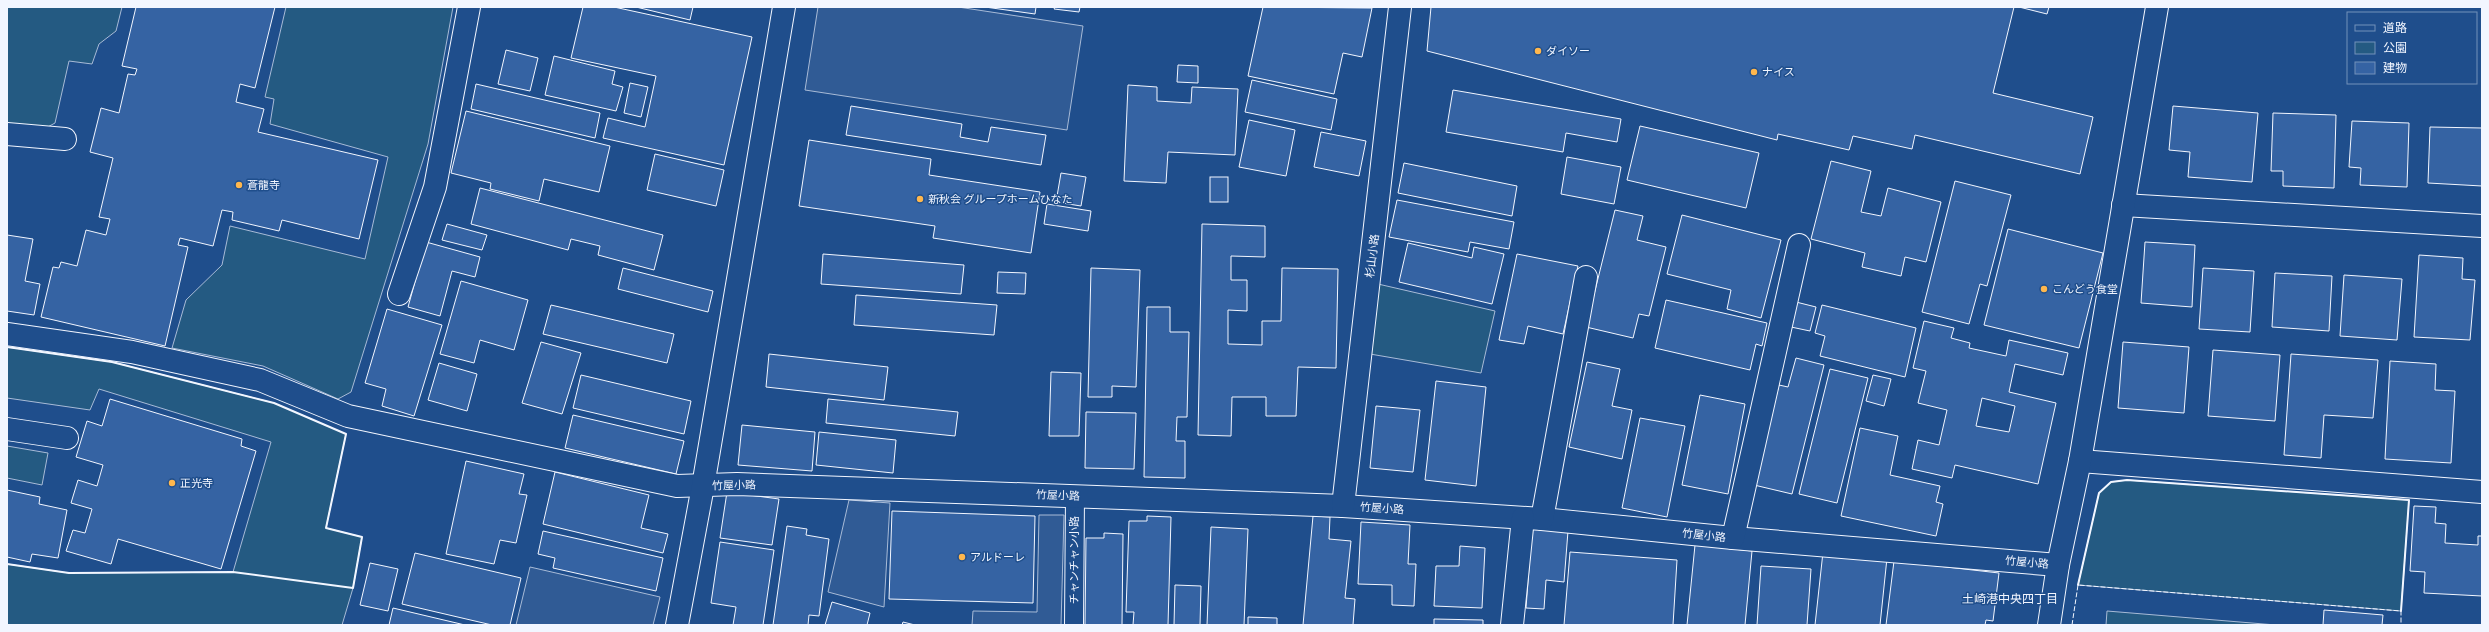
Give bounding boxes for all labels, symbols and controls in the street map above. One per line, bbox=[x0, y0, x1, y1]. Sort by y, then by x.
legend bbox=[2347, 12, 2477, 84]
text: 道路 bbox=[2383, 20, 2407, 36]
text: 公園 bbox=[2383, 40, 2407, 56]
place label: ダイソー bbox=[1546, 44, 1590, 58]
marker: ダイソー bbox=[1533, 46, 1543, 56]
text: 建物 bbox=[2383, 60, 2407, 76]
place label: ナイス bbox=[1762, 65, 1795, 79]
marker: ナイス bbox=[1749, 67, 1759, 77]
place label: 蒼龍寺 bbox=[247, 178, 280, 192]
marker: 蒼龍寺 bbox=[234, 180, 244, 190]
place label: 新秋会 グループホームひなた bbox=[928, 192, 1073, 206]
marker: 新秋会 グループホームひなた bbox=[915, 194, 925, 204]
street label: 杉山小路 bbox=[1362, 233, 1382, 279]
place label: こんどう食堂 bbox=[2052, 282, 2118, 296]
marker: こんどう食堂 bbox=[2039, 284, 2049, 294]
place label: 正光寺 bbox=[180, 476, 213, 490]
marker: 正光寺 bbox=[167, 478, 177, 488]
street label: 竹屋小路 bbox=[712, 478, 756, 492]
street label: 竹屋小路 bbox=[1036, 487, 1080, 503]
street label: 竹屋小路 bbox=[1360, 499, 1404, 517]
street label: チャンチャン小路 bbox=[1067, 516, 1081, 604]
street label: 竹屋小路 bbox=[1681, 526, 1727, 544]
place label: アルドーレ bbox=[970, 550, 1025, 564]
marker: アルドーレ bbox=[957, 552, 967, 562]
street label: 竹屋小路 bbox=[2004, 553, 2050, 571]
district label: 土崎港中央四丁目 bbox=[1962, 591, 2058, 607]

